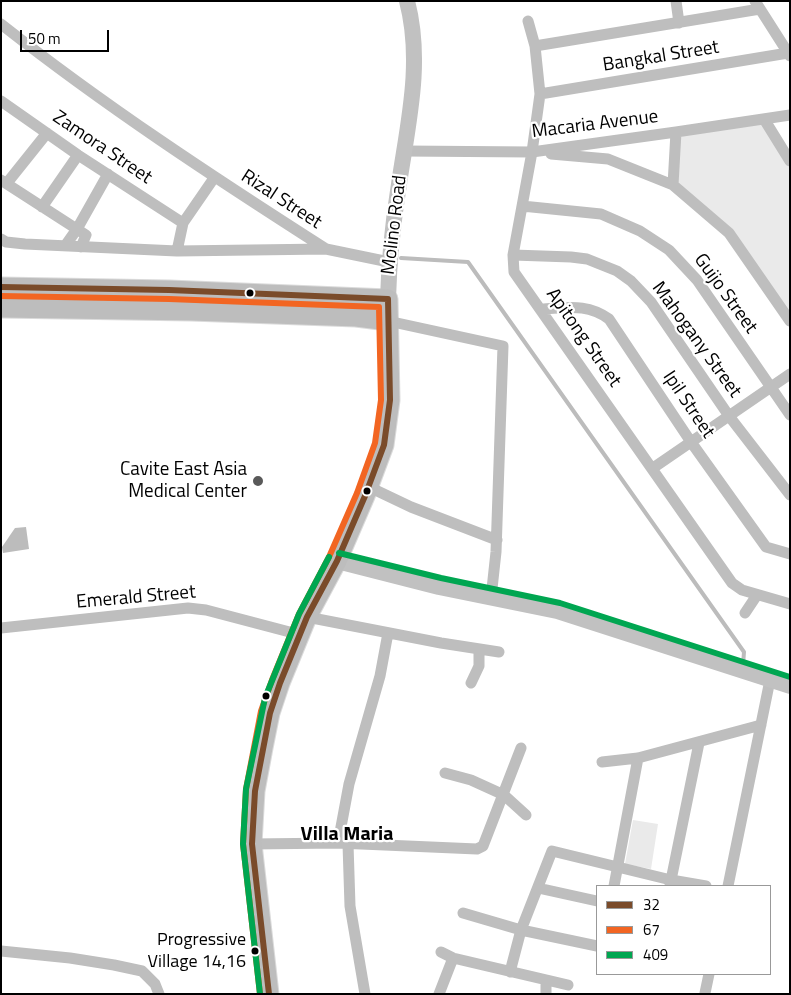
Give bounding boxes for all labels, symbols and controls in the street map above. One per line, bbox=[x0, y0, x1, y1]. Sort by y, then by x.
scale bar bbox=[22, 20, 111, 52]
text: 50 m bbox=[28, 27, 61, 50]
street label: Bangkal Street bbox=[601, 37, 721, 77]
street label: Zamora Street bbox=[48, 106, 156, 190]
street label: Macaria Avenue bbox=[531, 106, 659, 144]
street label: Rizal Street bbox=[236, 166, 326, 234]
street label: Molino Road bbox=[378, 174, 412, 276]
street label: Guijo Street bbox=[688, 250, 762, 338]
street label: Mahogany Street bbox=[646, 278, 746, 402]
street label: Apitong Street bbox=[541, 284, 625, 392]
unlabelled marker bbox=[245, 288, 255, 298]
street label: Ipil Street bbox=[657, 367, 719, 443]
place label: Cavite East Asia Medical Center bbox=[120, 459, 247, 503]
marker: Cavite East Asia Medical Center bbox=[251, 474, 265, 488]
unlabelled marker bbox=[362, 486, 372, 496]
street label: Emerald Street bbox=[75, 581, 197, 615]
unlabelled marker bbox=[261, 691, 271, 701]
district label: Villa Maria bbox=[301, 823, 393, 847]
legend bbox=[596, 885, 771, 975]
text: 32 bbox=[643, 893, 660, 916]
text: 67 bbox=[643, 918, 660, 941]
place label: Progressive Village 14,16 bbox=[148, 930, 246, 972]
text: 409 bbox=[643, 943, 668, 966]
marker: Progressive Village 14,16 bbox=[250, 946, 260, 956]

